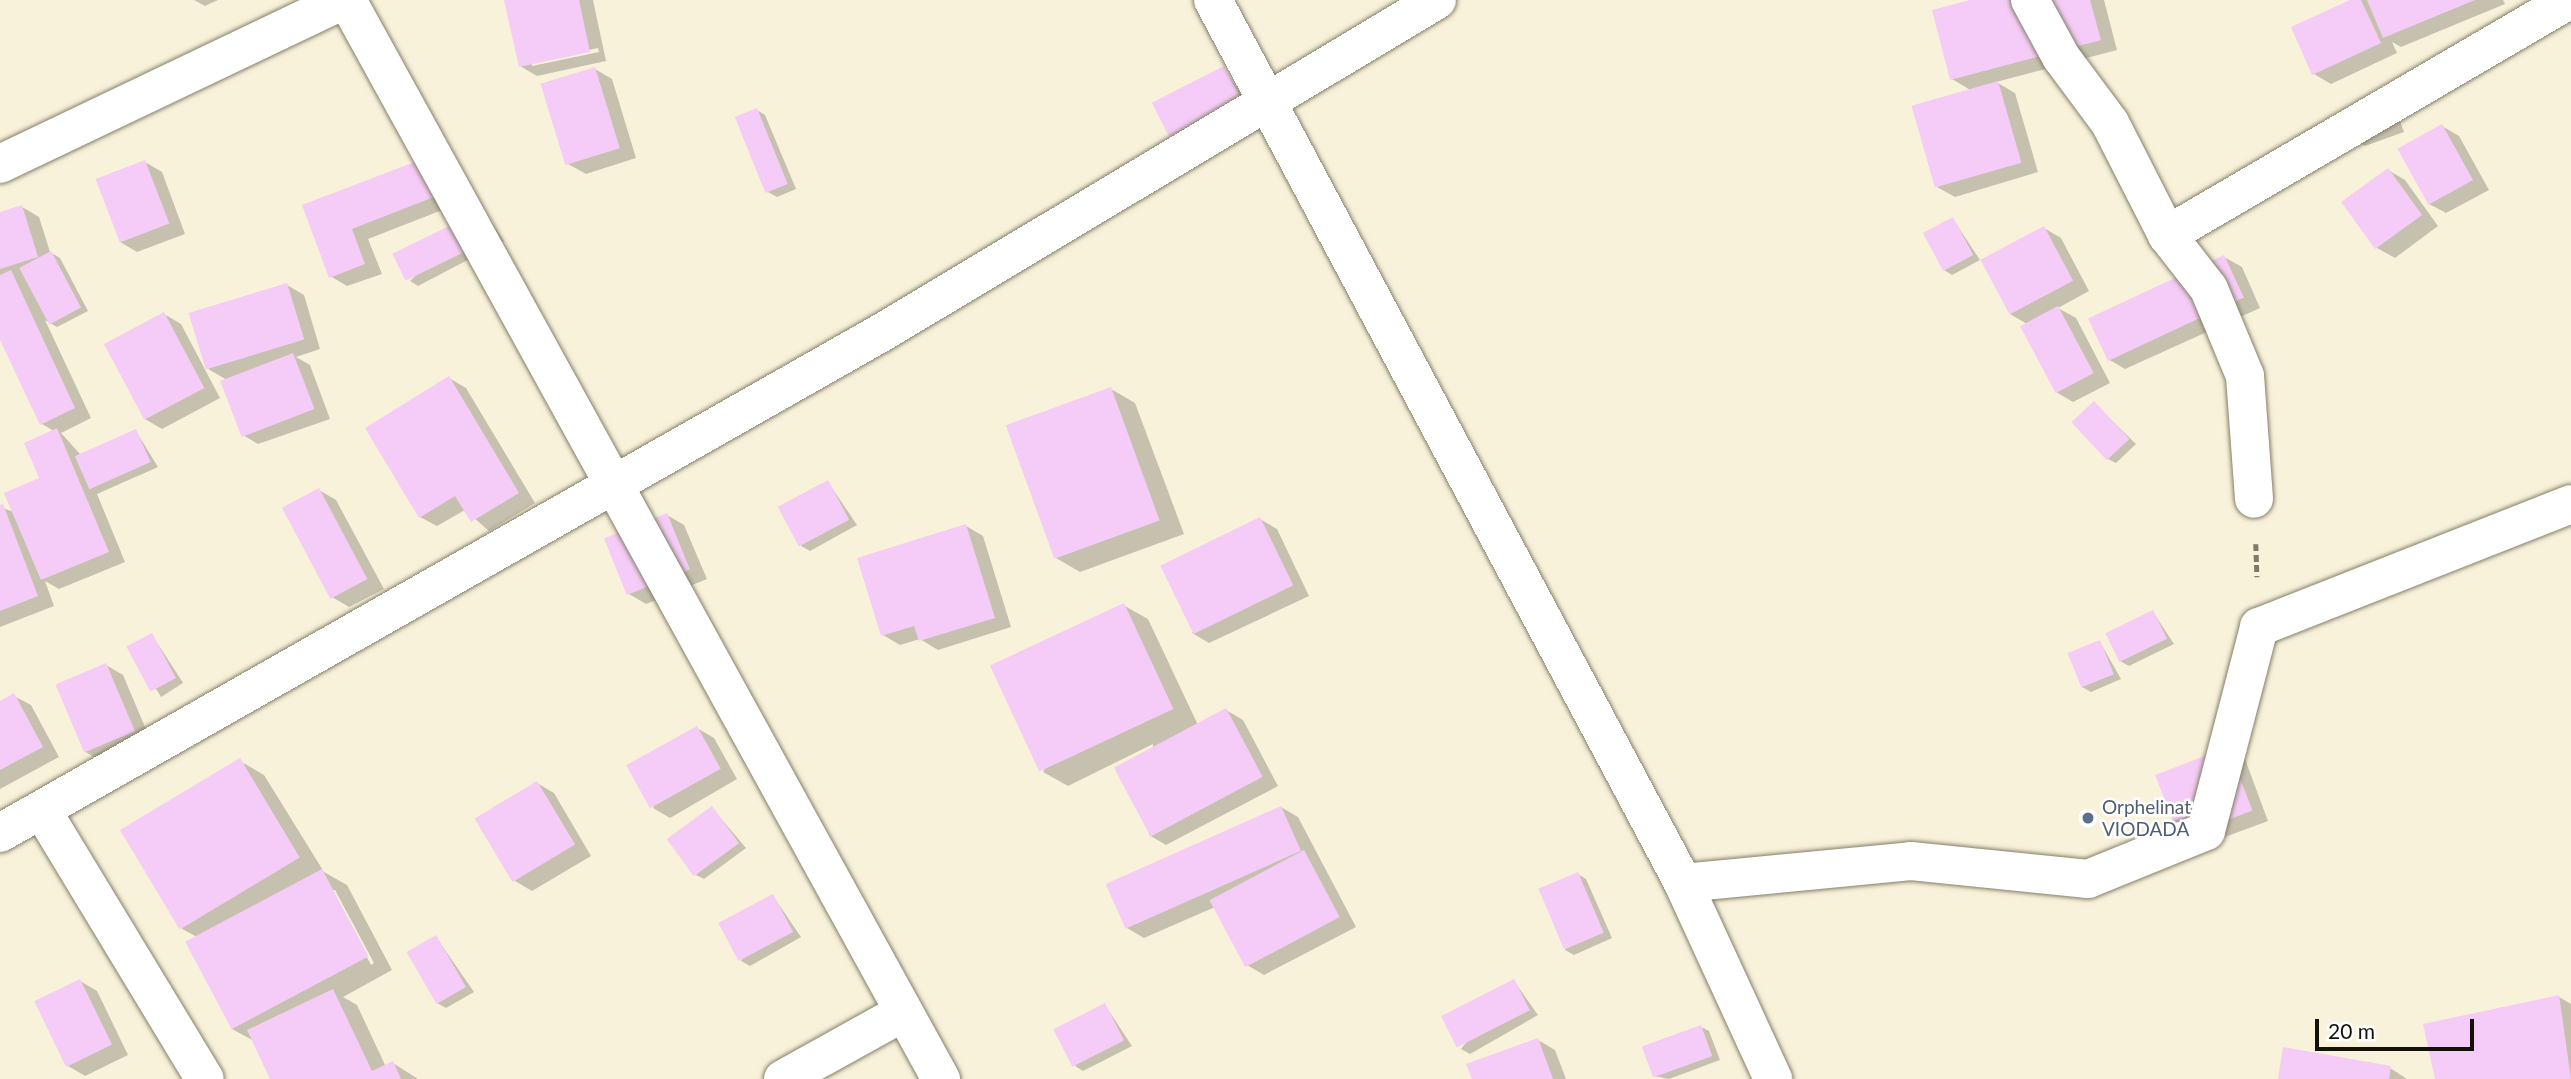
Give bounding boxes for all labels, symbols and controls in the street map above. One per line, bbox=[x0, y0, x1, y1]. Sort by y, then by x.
place label: Orphelinat VIODADA bbox=[2102, 796, 2191, 840]
marker: Orphelinat VIODADA bbox=[2080, 810, 2096, 826]
scale bar bbox=[2319, 1006, 2478, 1050]
text: 20 m bbox=[2328, 1018, 2375, 1043]

